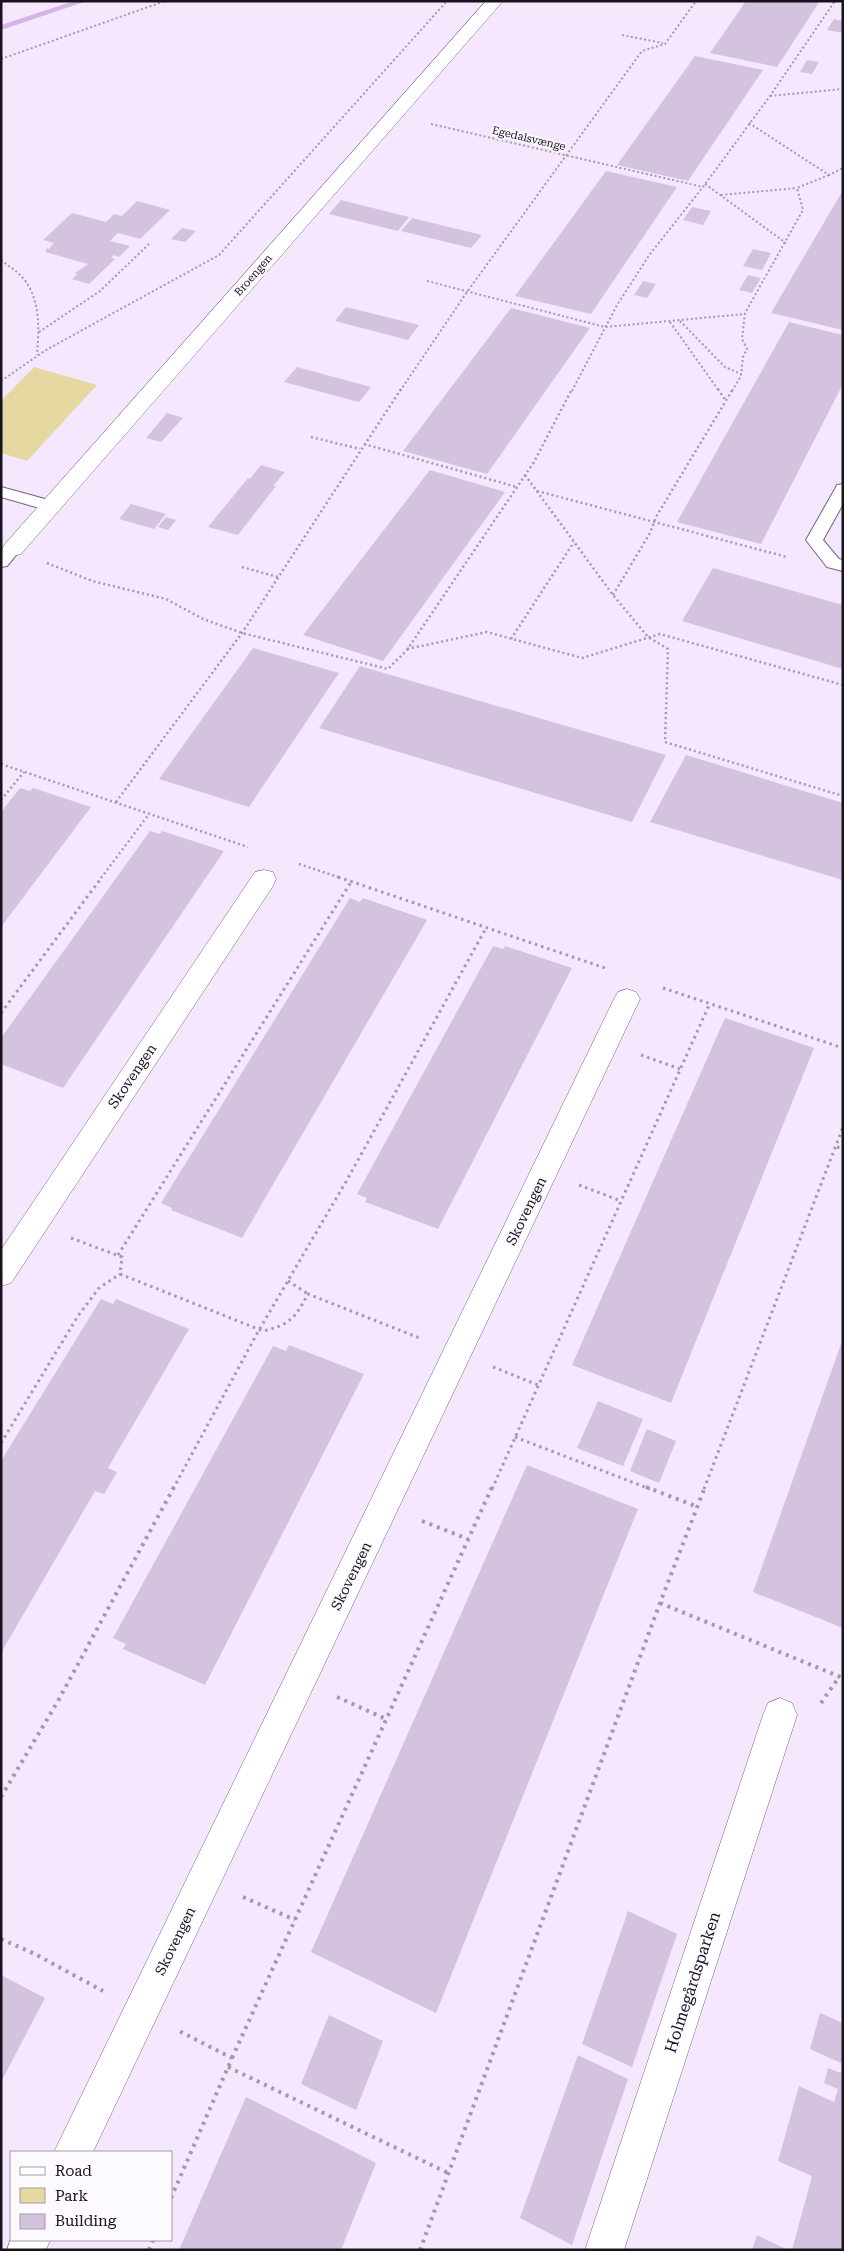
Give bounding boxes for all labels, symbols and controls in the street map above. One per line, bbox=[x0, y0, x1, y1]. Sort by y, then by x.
street label: Egedalsvænge bbox=[491, 124, 567, 153]
street label: Broengen bbox=[232, 252, 275, 299]
street label: Skovengen bbox=[105, 1041, 159, 1111]
street label: Skovengen bbox=[503, 1174, 549, 1248]
street label: Skovengen bbox=[328, 1539, 374, 1613]
street label: Skovengen bbox=[152, 1904, 198, 1978]
street label: Holmegårdsparken bbox=[661, 1909, 724, 2055]
legend bbox=[10, 2151, 172, 2241]
text: Road bbox=[55, 2162, 92, 2180]
text: Park bbox=[55, 2187, 89, 2205]
text: Building bbox=[55, 2212, 117, 2230]

